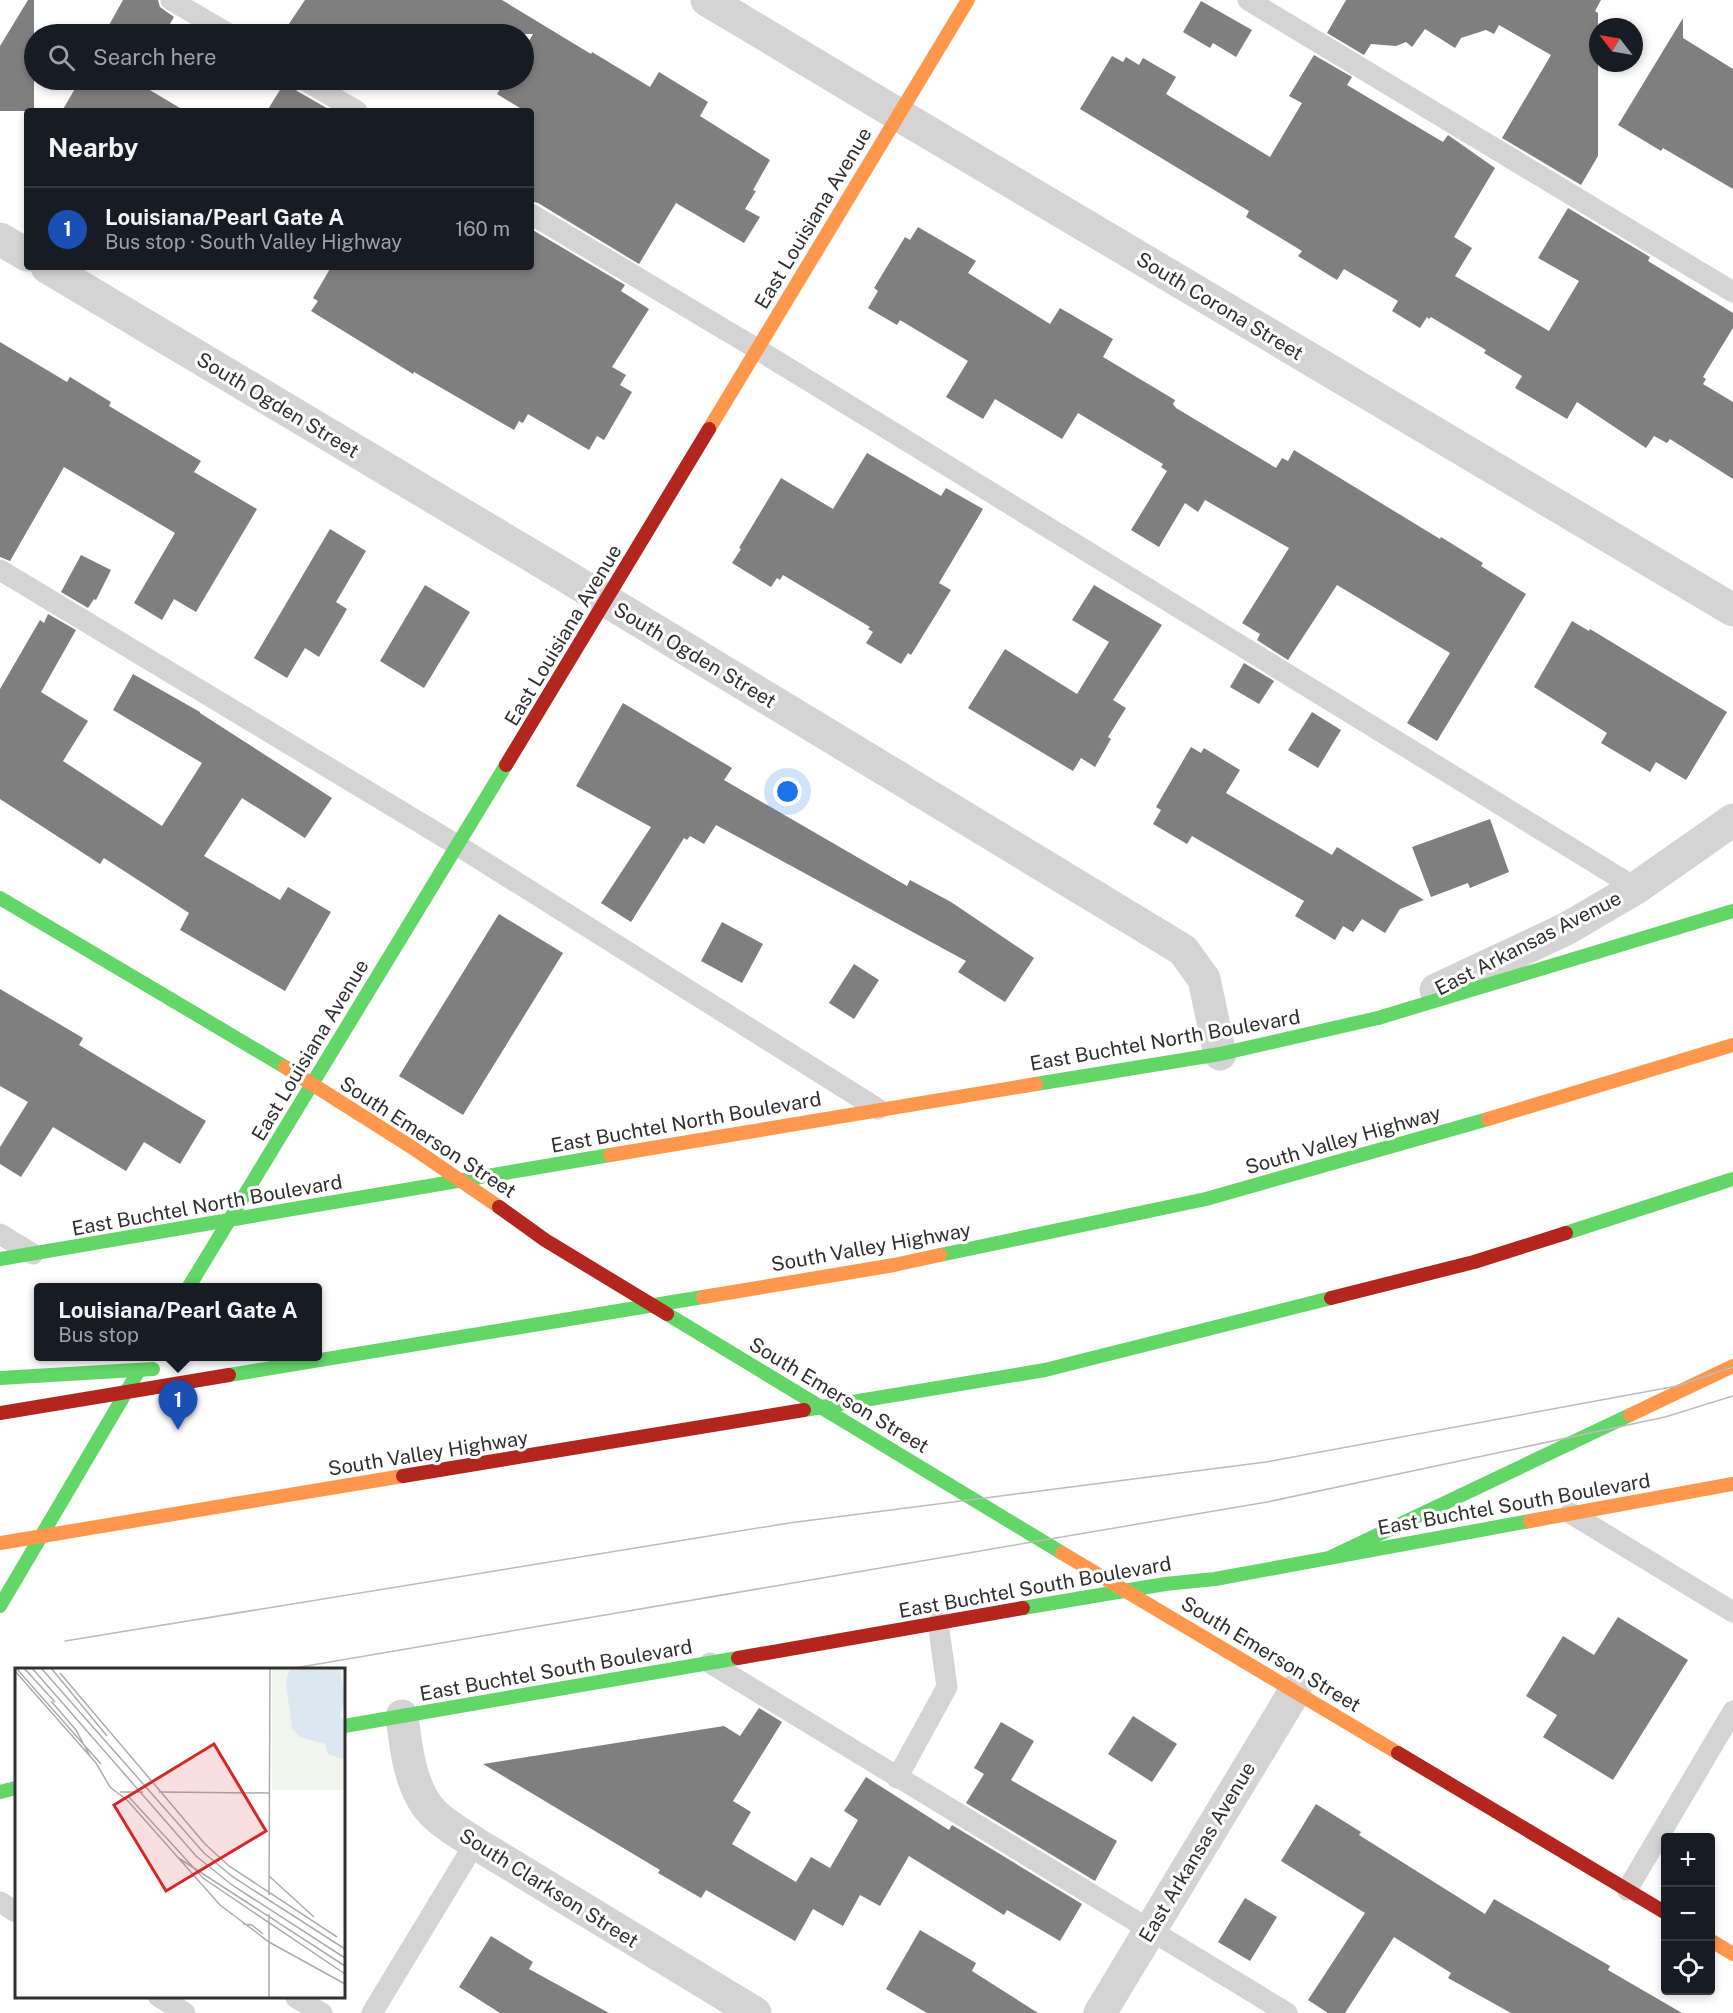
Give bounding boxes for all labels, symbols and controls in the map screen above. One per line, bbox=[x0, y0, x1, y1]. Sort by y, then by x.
north arrow bbox=[1589, 18, 1643, 72]
search box bbox=[24, 24, 534, 90]
icon: search bbox=[45, 41, 78, 74]
text: Search here bbox=[93, 44, 217, 70]
street label: East Louisiana Avenue bbox=[749, 123, 877, 313]
text: Nearby bbox=[48, 132, 138, 163]
text: Louisiana/Pearl Gate A bbox=[105, 204, 344, 230]
text: 1 bbox=[63, 217, 72, 241]
text: 160 m bbox=[455, 217, 510, 241]
text: Bus stop · South Valley Highway bbox=[105, 230, 402, 254]
street label: South Corona Street bbox=[1132, 247, 1308, 365]
street label: South Ogden Street bbox=[192, 347, 364, 463]
street label: East Louisiana Avenue bbox=[499, 540, 627, 730]
street label: South Ogden Street bbox=[609, 597, 781, 713]
your location bbox=[773, 777, 802, 806]
street label: East Arkansas Avenue bbox=[1431, 886, 1625, 1000]
street label: East Louisiana Avenue bbox=[246, 955, 374, 1145]
street label: East Buchtel North Boulevard bbox=[1028, 1004, 1302, 1076]
street label: South Emerson Street bbox=[335, 1071, 521, 1203]
street label: East Buchtel North Boulevard bbox=[549, 1086, 823, 1158]
street label: South Valley Highway bbox=[1242, 1101, 1444, 1179]
street label: East Buchtel North Boulevard bbox=[70, 1169, 344, 1241]
street label: South Valley Highway bbox=[769, 1218, 973, 1276]
popup bbox=[34, 1283, 322, 1361]
text: Louisiana/Pearl Gate A bbox=[58, 1297, 298, 1323]
text: Bus stop bbox=[58, 1323, 139, 1347]
street label: South Emerson Street bbox=[745, 1332, 933, 1458]
pin: 1 bbox=[158, 1380, 198, 1430]
street label: South Valley Highway bbox=[326, 1425, 530, 1481]
street label: East Buchtel South Boulevard bbox=[1376, 1468, 1652, 1540]
street label: East Buchtel South Boulevard bbox=[897, 1551, 1173, 1623]
street label: South Emerson Street bbox=[1177, 1591, 1365, 1717]
street label: East Buchtel South Boulevard bbox=[418, 1634, 694, 1706]
inset map bbox=[15, 1668, 345, 1998]
street label: East Arkansas Avenue bbox=[1134, 1758, 1260, 1946]
street label: South Clarkson Street bbox=[455, 1823, 643, 1953]
map controls bbox=[1661, 1833, 1715, 1995]
button: + bbox=[1661, 1833, 1715, 1887]
button: − bbox=[1661, 1887, 1715, 1941]
button: locate bbox=[1661, 1941, 1715, 1995]

